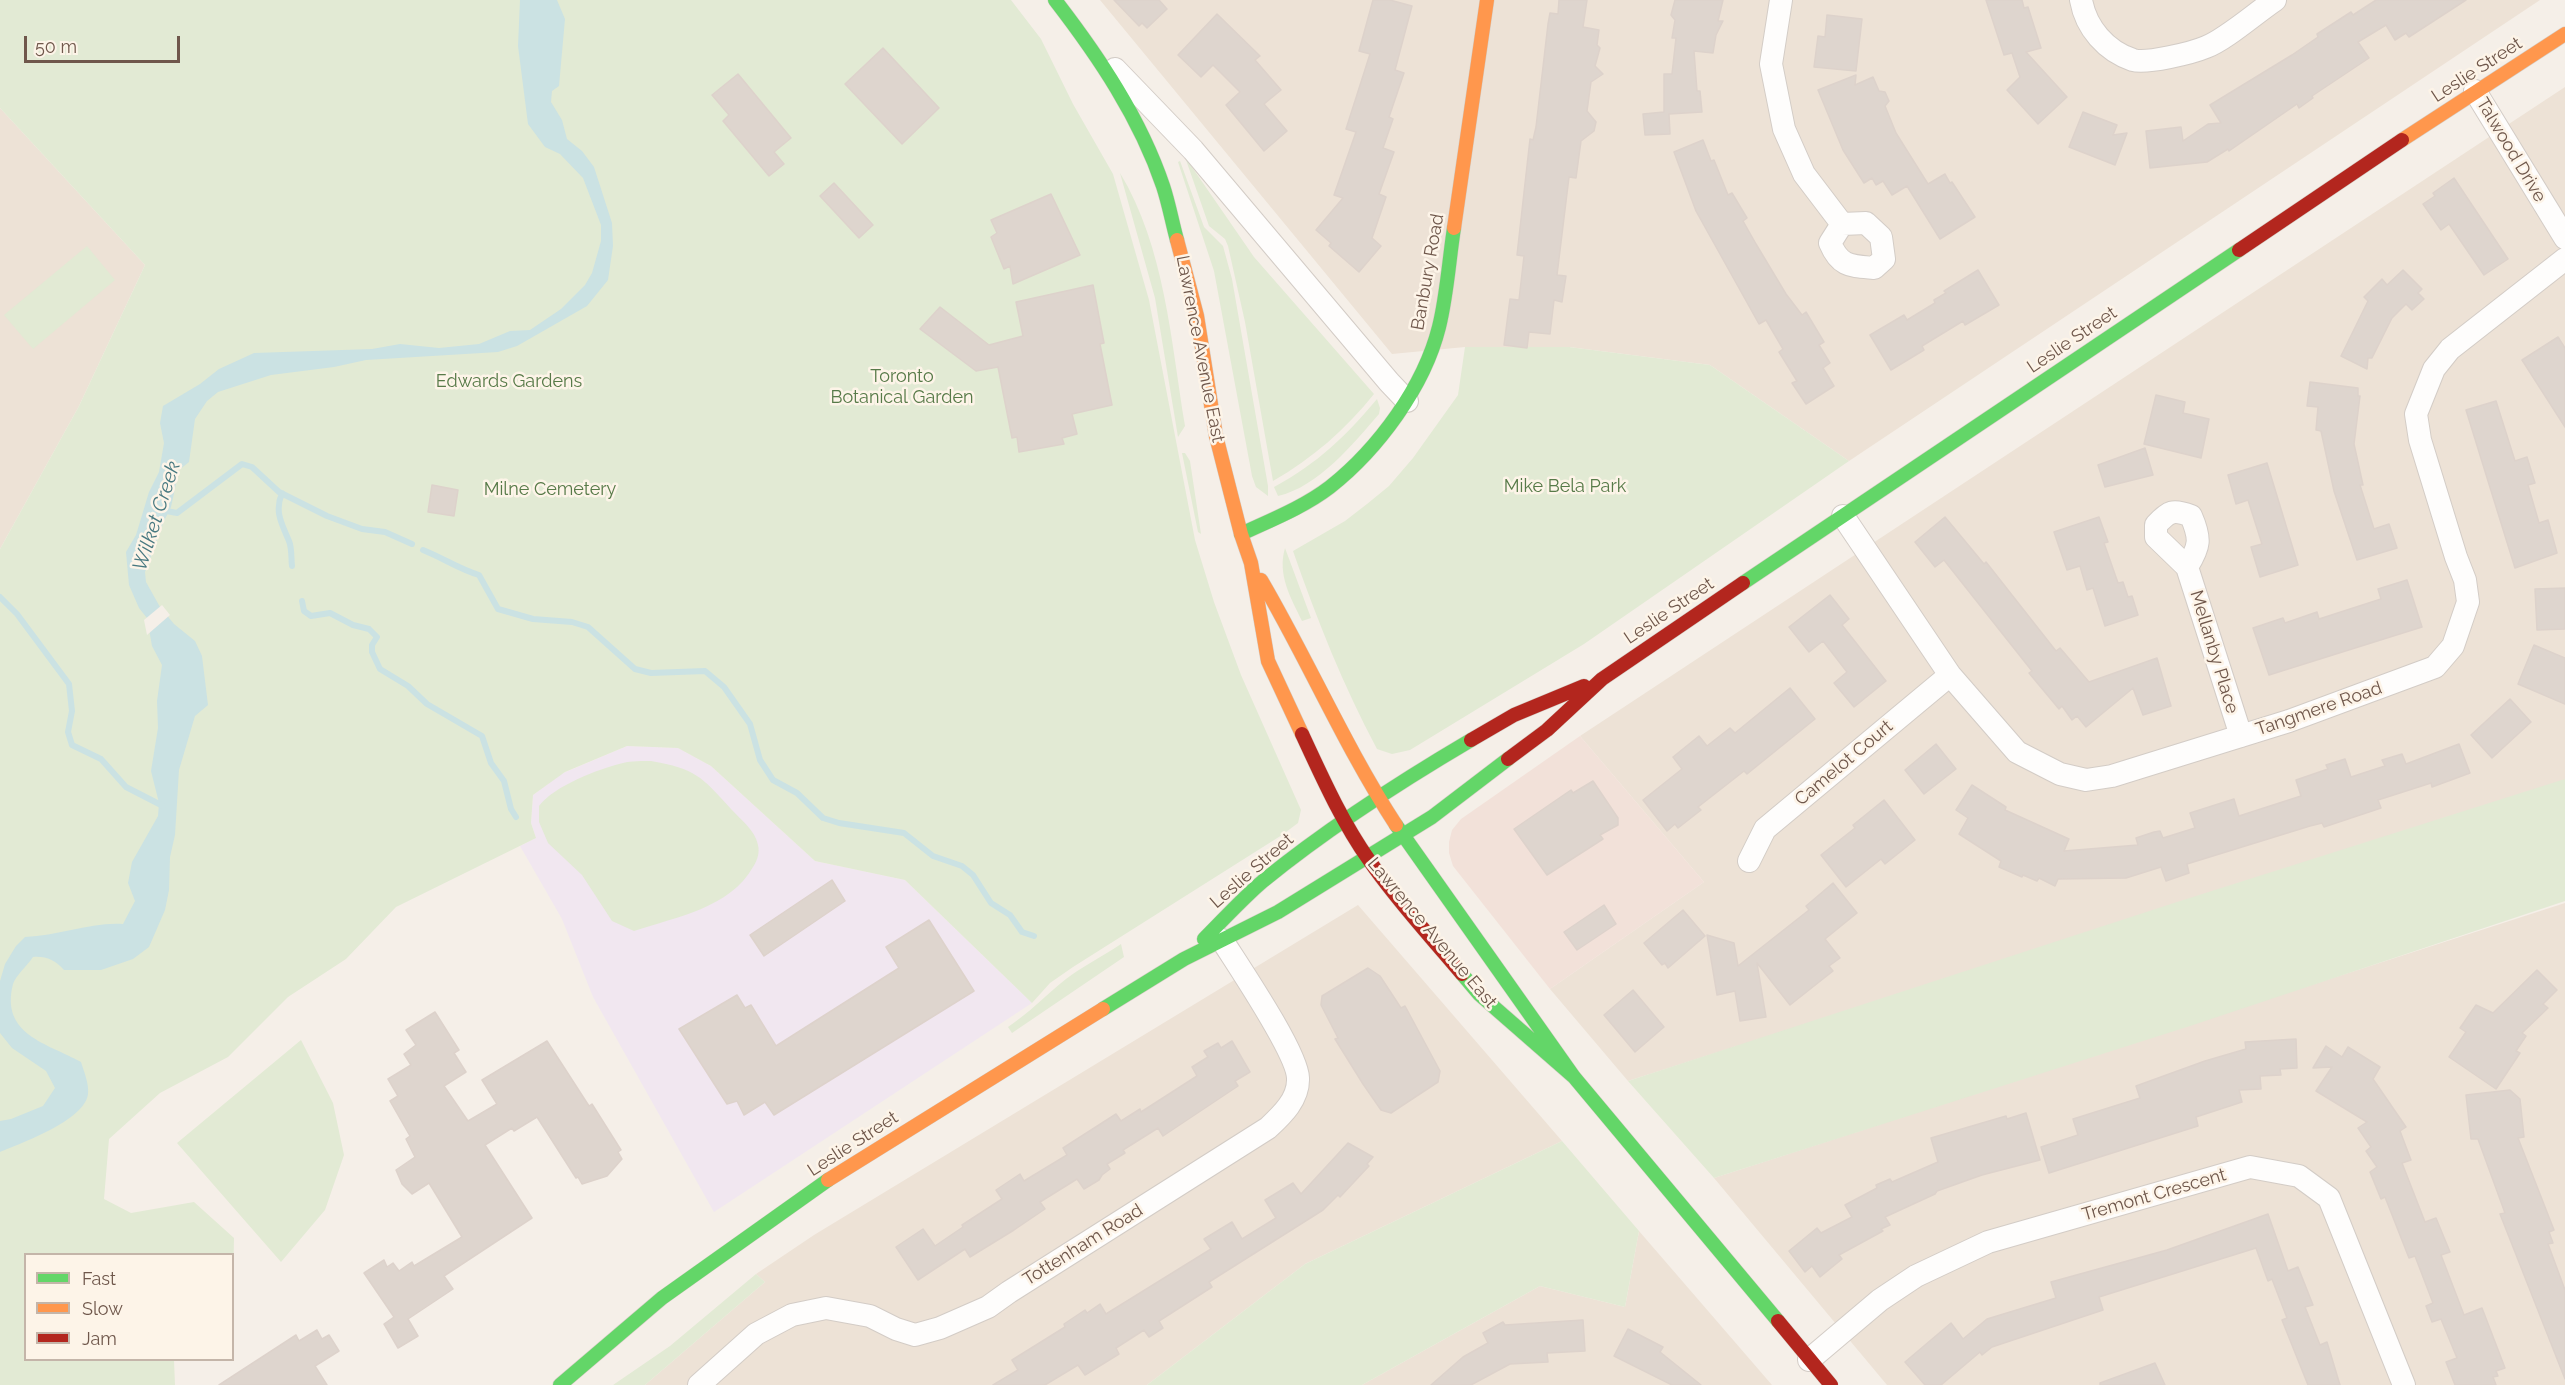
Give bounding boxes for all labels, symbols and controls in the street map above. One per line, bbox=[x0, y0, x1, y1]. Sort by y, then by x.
scale bar bbox=[27, 24, 183, 62]
street label: Leslie Street bbox=[2428, 33, 2526, 107]
text: 50 m bbox=[35, 36, 77, 57]
street label: Talwood Drive bbox=[2471, 94, 2551, 206]
street label: Banbury Road bbox=[1407, 212, 1449, 332]
street label: Lawrence Avenue East bbox=[1171, 254, 1229, 444]
street label: Leslie Street bbox=[2023, 302, 2121, 378]
park label: Toronto Botanical Garden bbox=[830, 366, 974, 409]
park label: Edwards Gardens bbox=[436, 371, 582, 393]
water label: Wilket Creek bbox=[128, 458, 186, 574]
park label: Mike Bela Park bbox=[1504, 476, 1626, 498]
park label: Milne Cemetery bbox=[484, 479, 616, 501]
street label: Leslie Street bbox=[1620, 573, 1718, 649]
street label: Mellanby Place bbox=[2185, 588, 2243, 716]
street label: Tangmere Road bbox=[2253, 677, 2385, 741]
street label: Camelot Court bbox=[1791, 716, 1897, 810]
street label: Leslie Street bbox=[1206, 829, 1298, 913]
street label: Lawrence Avenue East bbox=[1363, 853, 1501, 1013]
street label: Leslie Street bbox=[804, 1107, 902, 1181]
street label: Tremont Crescent bbox=[2080, 1164, 2228, 1226]
street label: Tottenham Road bbox=[1019, 1200, 1147, 1290]
legend bbox=[24, 1253, 234, 1361]
text: Fast bbox=[82, 1268, 116, 1289]
text: Slow bbox=[82, 1298, 123, 1319]
text: Jam bbox=[82, 1328, 117, 1349]

